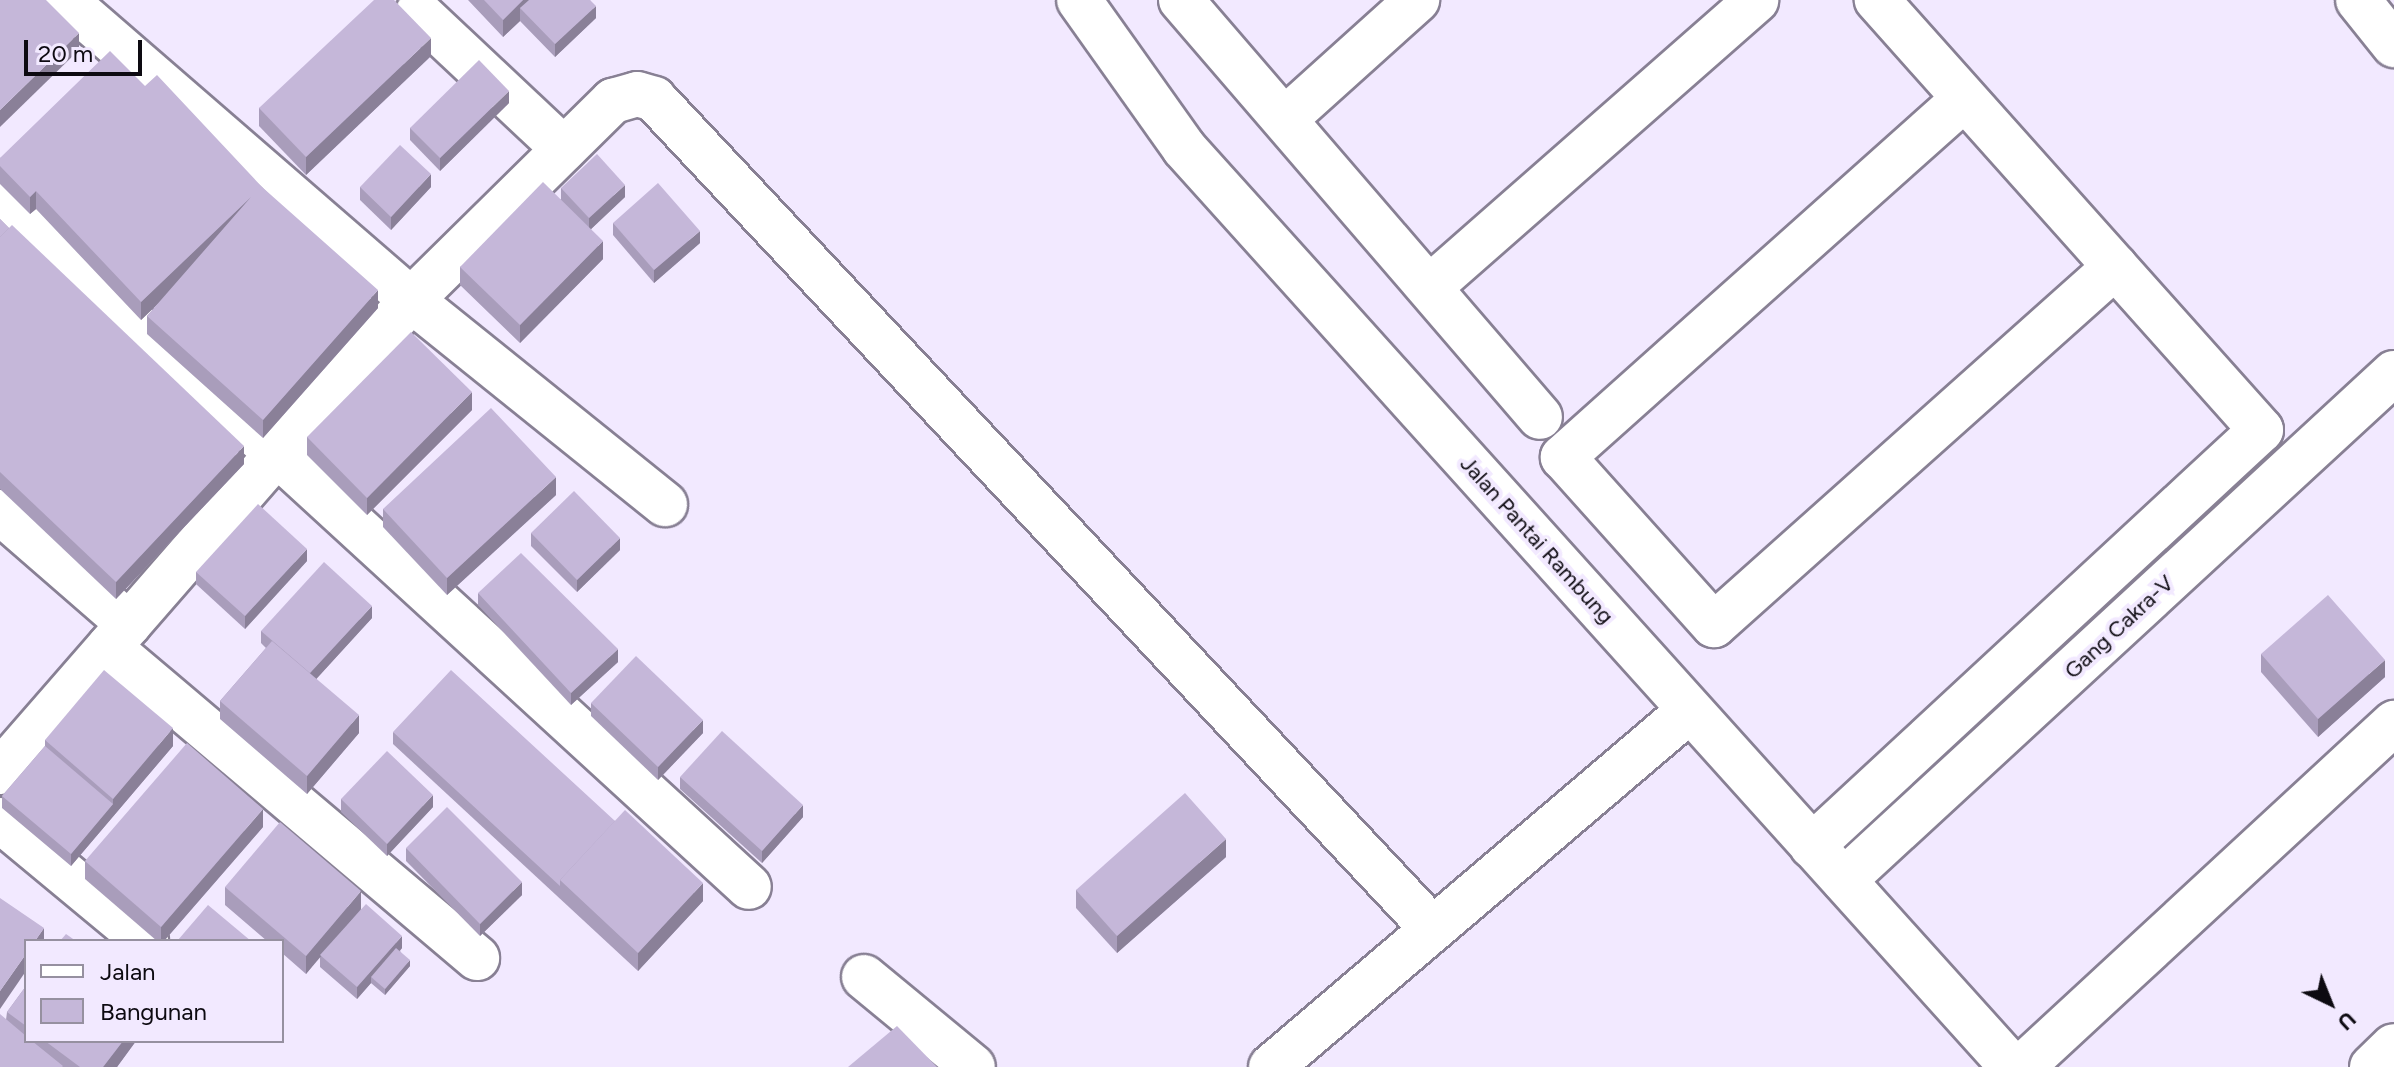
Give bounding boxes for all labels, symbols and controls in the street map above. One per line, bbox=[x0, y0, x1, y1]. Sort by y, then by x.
scale bar bbox=[28, 24, 146, 74]
text: 20 m bbox=[38, 39, 93, 68]
street label: Jalan Pantai Rambung bbox=[1455, 451, 1619, 629]
street label: Gang Cakra-V bbox=[2059, 570, 2179, 684]
legend bbox=[24, 939, 284, 1043]
text: Jalan bbox=[100, 957, 156, 986]
north arrow bbox=[2290, 963, 2370, 1043]
text: Bangunan bbox=[100, 997, 207, 1026]
text: U bbox=[2332, 1006, 2362, 1036]

